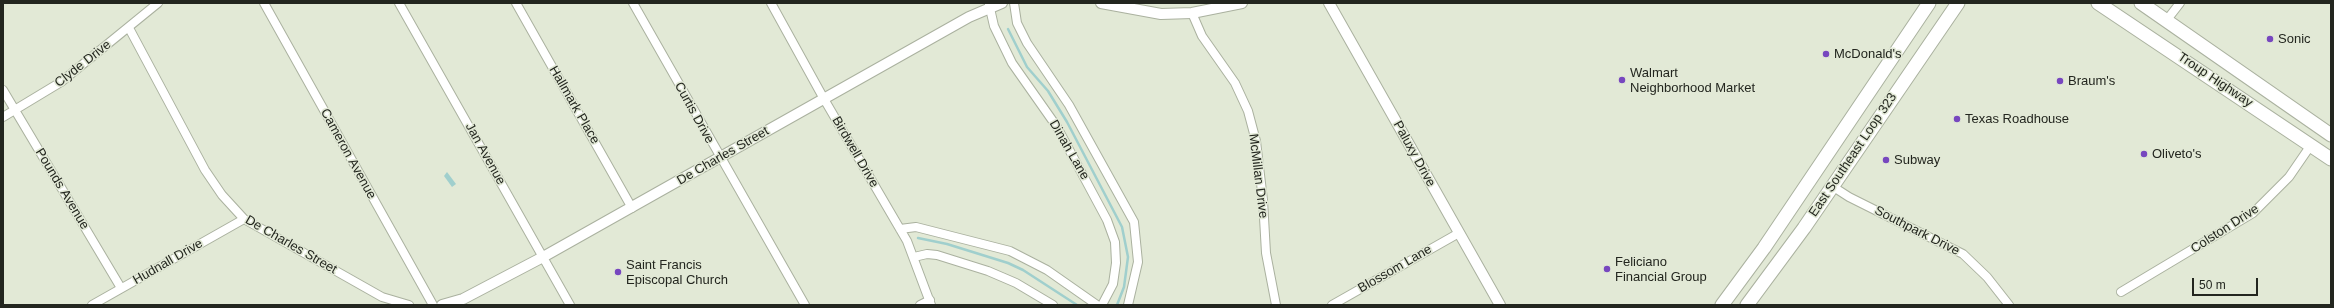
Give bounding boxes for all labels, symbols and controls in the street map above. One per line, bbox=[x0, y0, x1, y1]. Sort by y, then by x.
place label: Sonic bbox=[2278, 31, 2311, 47]
marker: Sonic bbox=[2265, 34, 2275, 44]
street label: Clyde Drive bbox=[52, 37, 114, 91]
place label: McDonald's bbox=[1834, 46, 1902, 62]
marker: McDonald's bbox=[1821, 49, 1831, 59]
street label: Troup Highway bbox=[2175, 49, 2255, 111]
street label: Hallmark Place bbox=[545, 63, 603, 147]
place label: Walmart Neighborhood Market bbox=[1630, 65, 1755, 96]
place label: Braum's bbox=[2068, 73, 2115, 89]
marker: Walmart Neighborhood Market bbox=[1617, 75, 1627, 85]
marker: Braum's bbox=[2055, 76, 2065, 86]
street label: Curtis Drive bbox=[671, 80, 717, 146]
street label: East Southeast Loop 323 bbox=[1806, 90, 1900, 220]
street label: Cameron Avenue bbox=[317, 106, 379, 202]
place label: Texas Roadhouse bbox=[1965, 111, 2069, 127]
street label: Birdwell Drive bbox=[828, 114, 882, 190]
marker: Texas Roadhouse bbox=[1952, 114, 1962, 124]
street label: Dinah Lane bbox=[1046, 117, 1092, 183]
street label: Paluxy Drive bbox=[1389, 118, 1439, 190]
street label: Jan Avenue bbox=[462, 120, 508, 188]
street label: De Charles Street bbox=[674, 123, 772, 189]
street label: McMillan Drive bbox=[1245, 133, 1271, 219]
street label: Pounds Avenue bbox=[32, 146, 92, 232]
place label: Oliveto's bbox=[2152, 146, 2201, 162]
marker: Oliveto's bbox=[2139, 149, 2149, 159]
place label: Subway bbox=[1894, 152, 1940, 168]
marker: Subway bbox=[1881, 155, 1891, 165]
street label: Colston Drive bbox=[2188, 201, 2262, 257]
street label: Southpark Drive bbox=[1872, 203, 1962, 259]
street label: De Charles Street bbox=[242, 212, 340, 278]
street label: Hudnall Drive bbox=[130, 236, 206, 288]
street label: Blossom Lane bbox=[1355, 242, 1435, 296]
place label: Feliciano Financial Group bbox=[1615, 254, 1707, 285]
place label: Saint Francis Episcopal Church bbox=[626, 257, 728, 288]
marker: Feliciano Financial Group bbox=[1602, 264, 1612, 274]
marker: Saint Francis Episcopal Church bbox=[613, 267, 623, 277]
scale bar bbox=[2194, 270, 2260, 296]
text: 50 m bbox=[2199, 278, 2226, 292]

